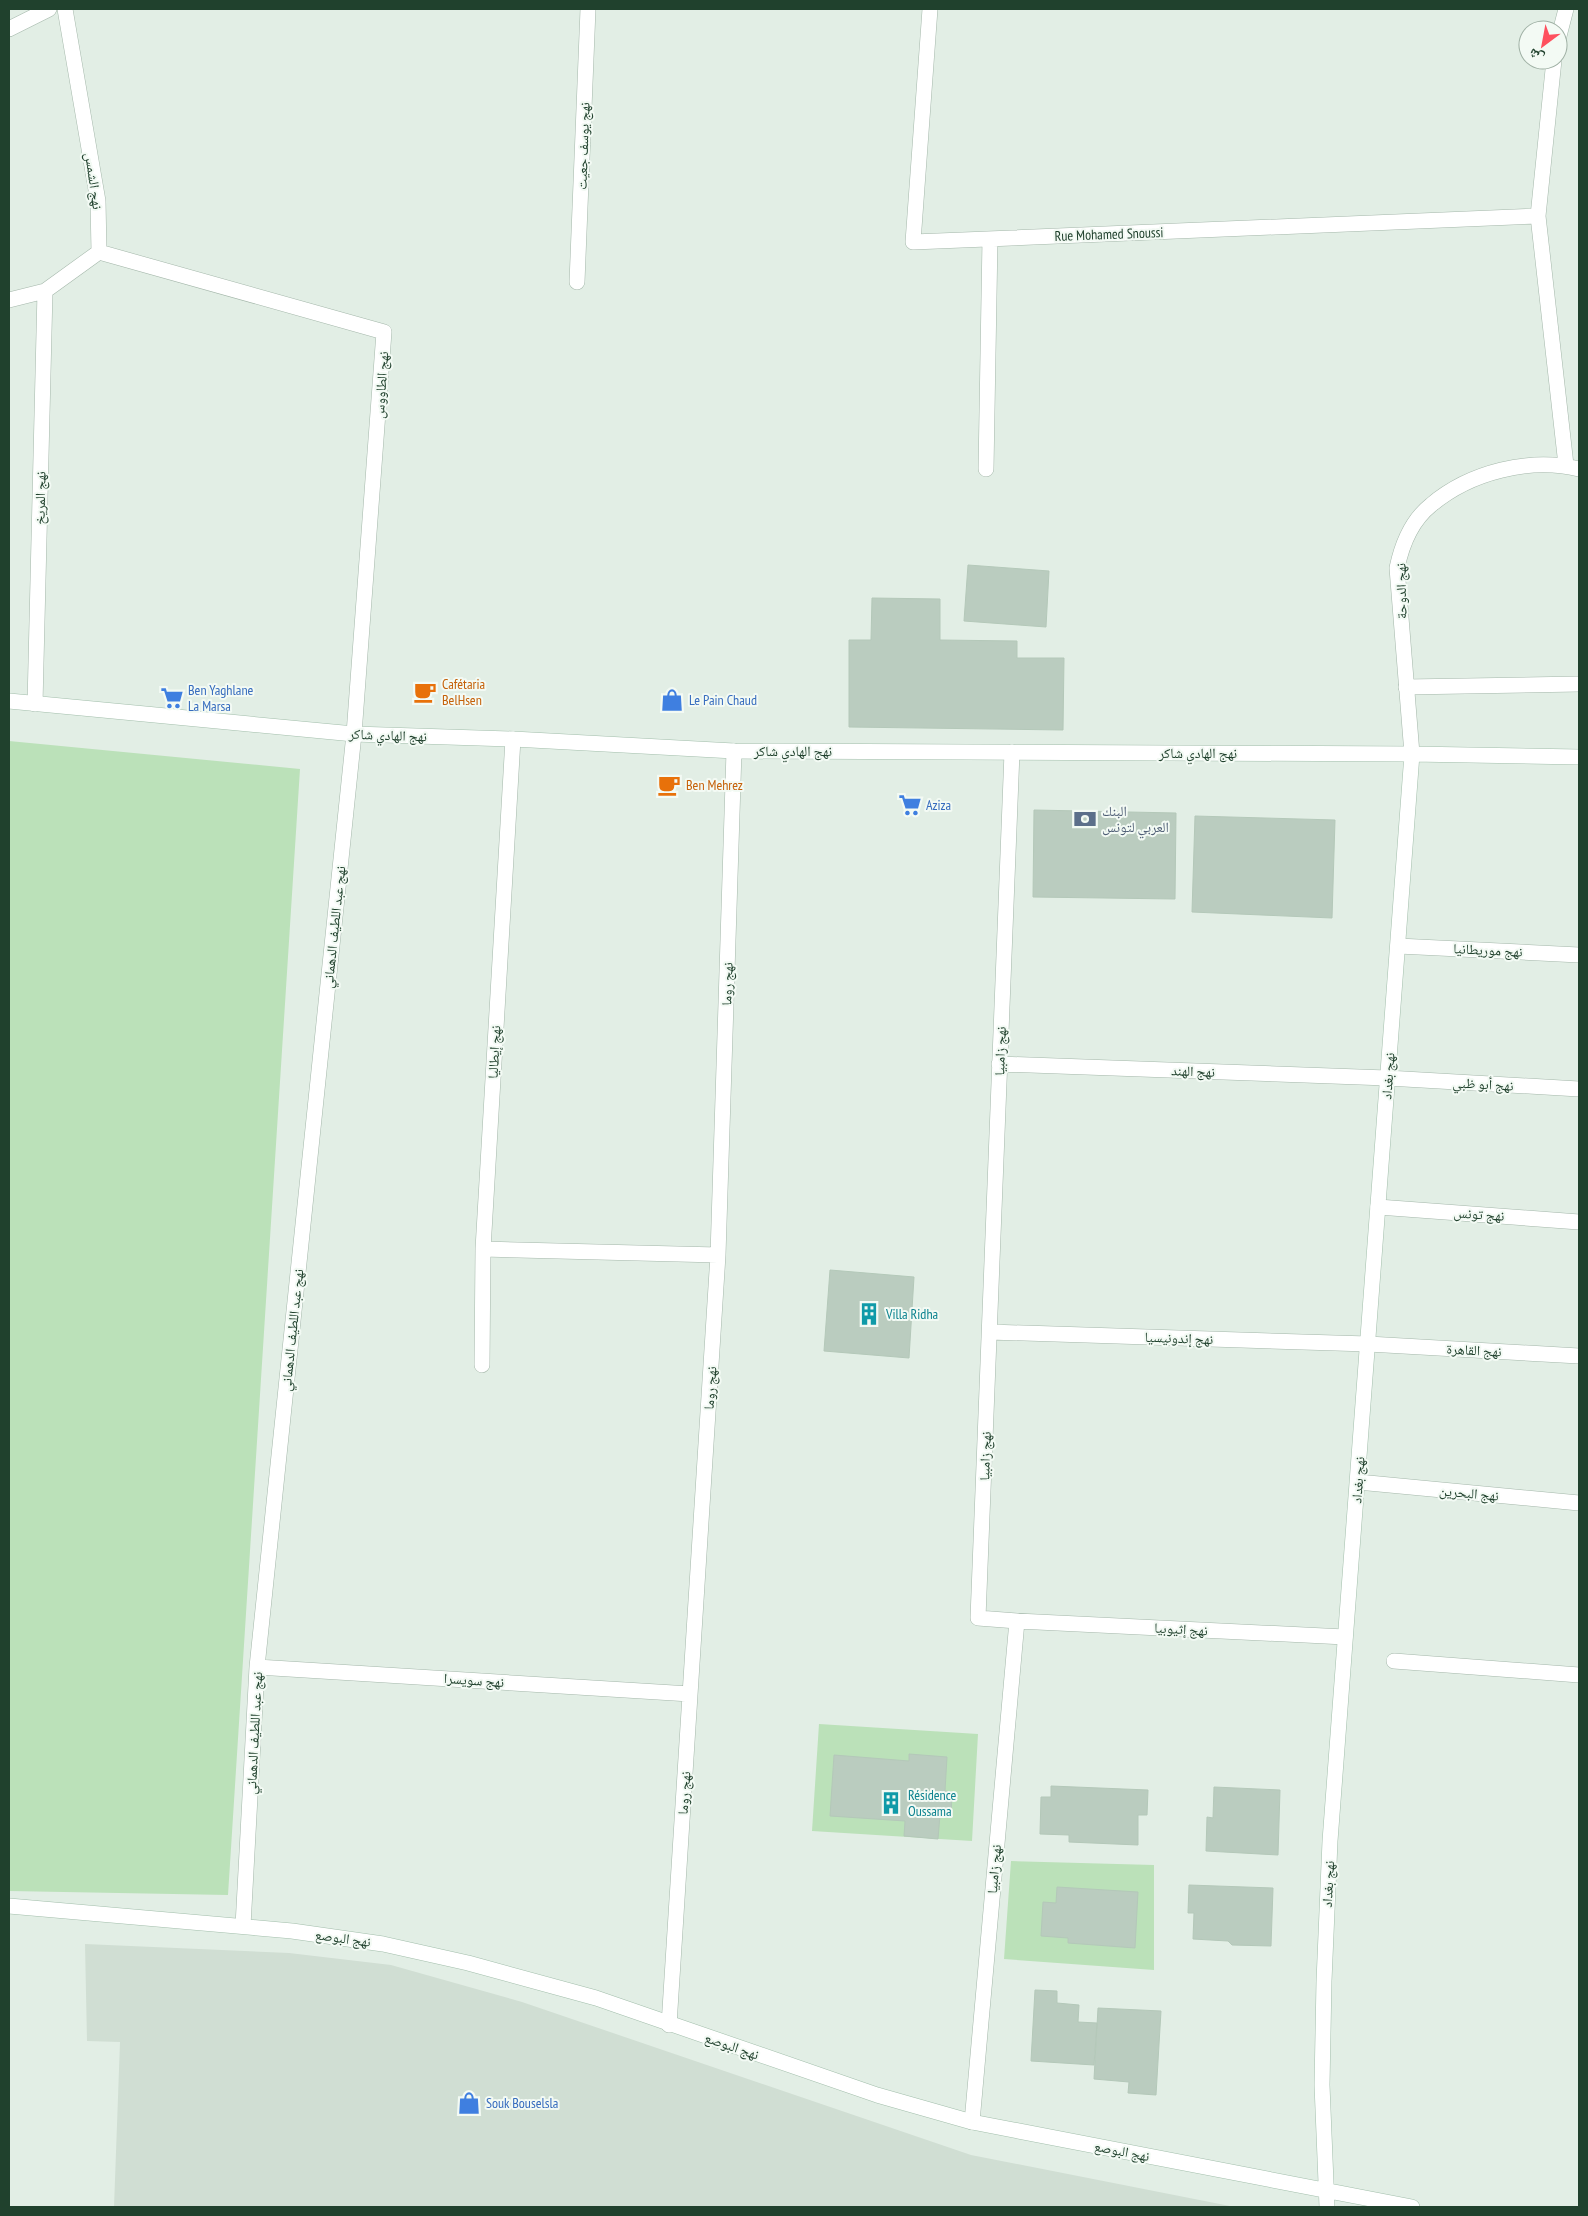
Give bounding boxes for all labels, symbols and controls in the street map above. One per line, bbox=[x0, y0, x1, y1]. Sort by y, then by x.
north arrow bbox=[1518, 20, 1568, 70]
text: ش bbox=[1525, 44, 1547, 68]
street label: نهج يوسف جعيت bbox=[572, 102, 595, 190]
street label: نهج الشمس bbox=[80, 151, 107, 211]
street label: Rue Mohamed Snoussi bbox=[1054, 223, 1164, 245]
street label: نهج الطاووس bbox=[370, 351, 393, 419]
street label: نهج المريخ bbox=[31, 471, 50, 525]
street label: نهج الدوحة bbox=[1392, 563, 1411, 619]
place label: Cafétaria BelHsen bbox=[442, 675, 485, 709]
cafe icon: Cafétaria BelHsen bbox=[412, 679, 438, 705]
place label: Ben Yaghlane La Marsa bbox=[188, 681, 254, 715]
supermarket icon: Ben Yaghlane La Marsa bbox=[159, 685, 185, 711]
shop icon: Le Pain Chaud bbox=[659, 687, 685, 713]
place label: Le Pain Chaud bbox=[689, 691, 757, 709]
street label: نهج الهادي شاكر bbox=[347, 725, 428, 748]
street label: نهج الهادي شاكر bbox=[753, 742, 832, 763]
street label: نهج الهادي شاكر bbox=[1158, 744, 1237, 765]
cafe icon: Ben Mehrez bbox=[656, 772, 682, 798]
place label: Ben Mehrez bbox=[686, 776, 743, 794]
supermarket icon: Aziza bbox=[897, 792, 923, 818]
place label: Aziza bbox=[926, 796, 951, 814]
place label: البنك العربي لتونس bbox=[1102, 802, 1169, 839]
bank icon: البنك العربي لتونس bbox=[1072, 806, 1098, 832]
street label: نهج عبد اللطيف الدهماني bbox=[319, 865, 352, 989]
street label: نهج موريطانيا bbox=[1453, 939, 1523, 962]
street label: نهج روما bbox=[717, 962, 738, 1006]
street label: نهج إيطاليا bbox=[484, 1025, 505, 1079]
street label: نهج زامبيا bbox=[990, 1026, 1011, 1076]
street label: نهج بغداد bbox=[1377, 1052, 1400, 1100]
street label: نهج الهند bbox=[1171, 1061, 1215, 1082]
street label: نهج أبو ظبي bbox=[1452, 1073, 1514, 1097]
street label: نهج تونس bbox=[1453, 1203, 1505, 1226]
street label: نهج عبد اللطيف الدهماني bbox=[277, 1268, 310, 1392]
building icon: Villa Ridha bbox=[856, 1301, 882, 1327]
place label: Villa Ridha bbox=[885, 1305, 938, 1323]
street label: نهج إندونيسيا bbox=[1144, 1328, 1214, 1349]
street label: نهج القاهرة bbox=[1446, 1340, 1502, 1361]
street label: نهج روما bbox=[700, 1366, 721, 1410]
street label: نهج زامبيا bbox=[975, 1431, 996, 1481]
street label: نهج بغداد bbox=[1347, 1456, 1370, 1504]
street label: نهج البحرين bbox=[1438, 1481, 1500, 1506]
street label: نهج إثيوبيا bbox=[1154, 1619, 1208, 1640]
street label: نهج سويسرا bbox=[443, 1669, 505, 1692]
street label: نهج عبد اللطيف الدهماني bbox=[242, 1671, 269, 1795]
street label: نهج روما bbox=[674, 1771, 695, 1815]
place label: Résidence Oussama bbox=[908, 1786, 956, 1820]
building icon: Résidence Oussama bbox=[878, 1790, 904, 1816]
street label: نهج زامبيا bbox=[983, 1844, 1006, 1894]
street label: نهج بغداد bbox=[1318, 1860, 1339, 1908]
street label: نهج البوصع bbox=[314, 1925, 372, 1952]
street label: نهج البوصع bbox=[702, 2028, 762, 2065]
shop icon: Souk Bouselsla bbox=[456, 2090, 482, 2116]
place label: Souk Bouselsla bbox=[486, 2094, 558, 2112]
street label: نهج البوصع bbox=[1093, 2137, 1151, 2166]

